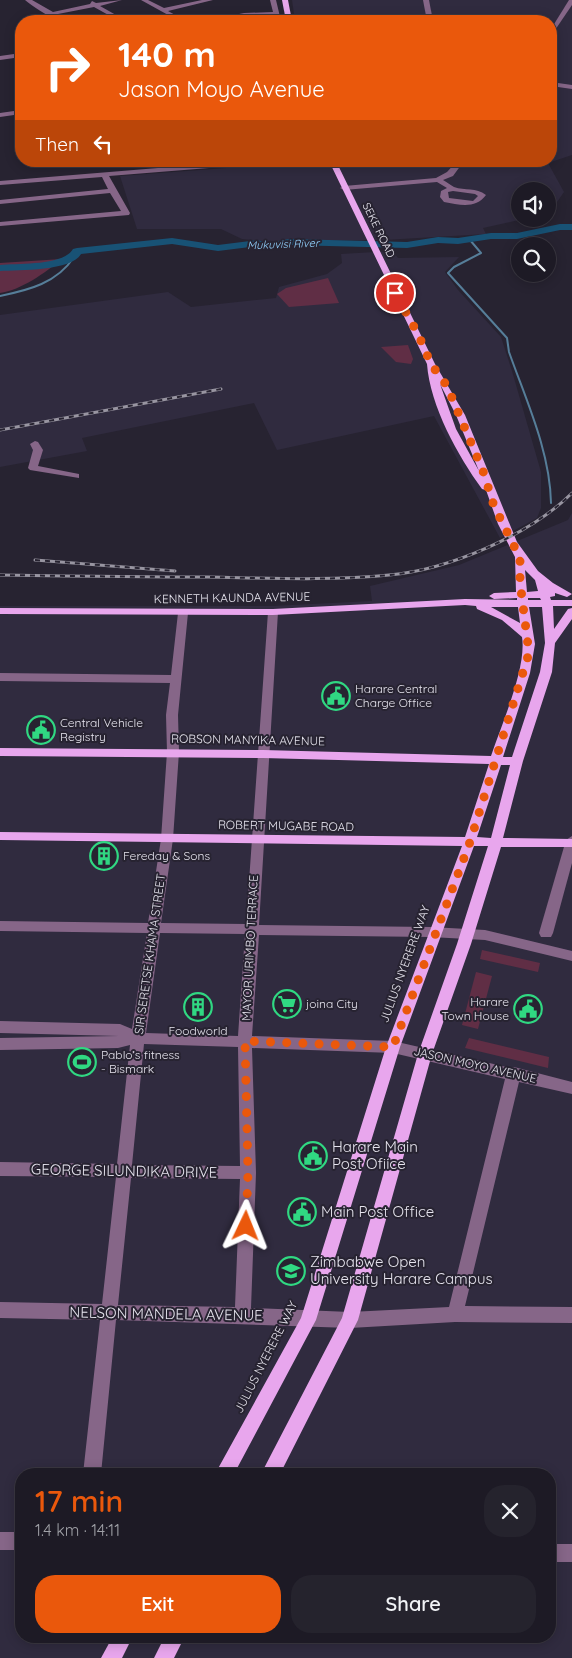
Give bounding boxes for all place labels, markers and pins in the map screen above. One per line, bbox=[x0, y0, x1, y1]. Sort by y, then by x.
pin bbox=[374, 272, 416, 314]
public building icon: Harare Central Charge Office bbox=[321, 681, 351, 711]
place label: Harare Central Charge Office bbox=[355, 681, 437, 710]
public building icon: Central Vehicle Registry bbox=[26, 715, 56, 745]
place label: Central Vehicle Registry bbox=[60, 715, 143, 744]
building icon: Fereday & Sons bbox=[89, 841, 119, 871]
place label: Fereday & Sons bbox=[123, 848, 211, 863]
supermarket icon: joina City bbox=[272, 989, 302, 1019]
building icon: Foodworld bbox=[183, 992, 213, 1022]
place label: Harare Town House bbox=[442, 994, 509, 1023]
public building icon: Harare Town House bbox=[513, 994, 543, 1024]
place label: joina City bbox=[305, 996, 358, 1011]
place label: Foodworld bbox=[168, 1023, 228, 1038]
sports icon: Pablo’s fitness - Bismark bbox=[67, 1047, 97, 1077]
place label: Pablo’s fitness - Bismark bbox=[101, 1047, 180, 1076]
place label: Harare Main Post Ofiice bbox=[332, 1137, 418, 1173]
public building icon: Harare Main Post Ofiice bbox=[298, 1141, 328, 1171]
public building icon: Main Post Office bbox=[287, 1197, 317, 1227]
place label: Main Post Office bbox=[321, 1202, 434, 1221]
place label: Zimbabwe Open University Harare Campus bbox=[310, 1252, 492, 1288]
school or university icon: Zimbabwe Open University Harare Campus bbox=[276, 1256, 306, 1286]

